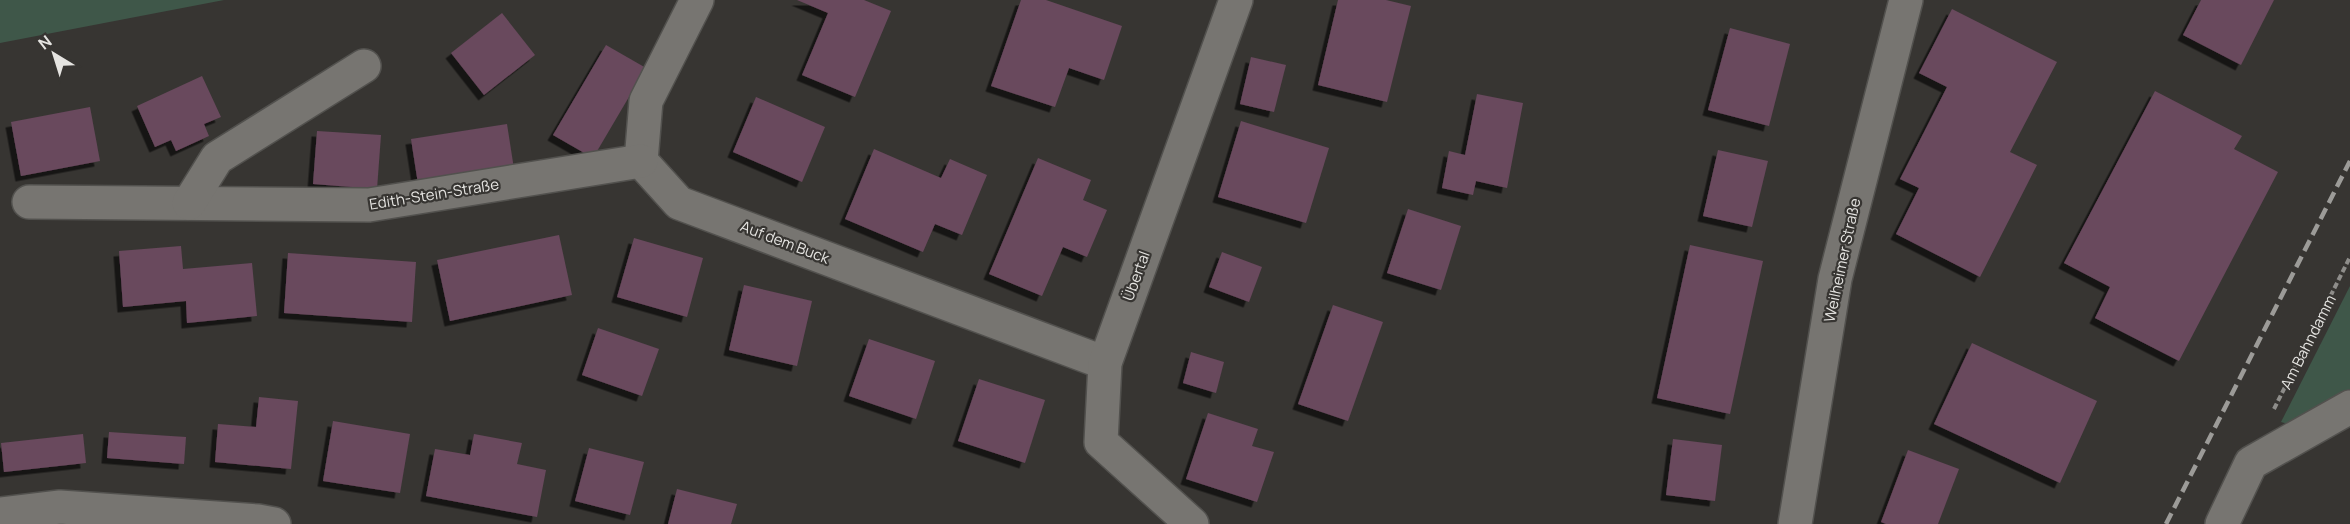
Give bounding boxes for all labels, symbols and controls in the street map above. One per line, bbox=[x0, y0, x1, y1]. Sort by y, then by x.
north arrow bbox=[24, 24, 84, 84]
text: N bbox=[33, 30, 56, 54]
street label: Edith-Stein-Straße bbox=[368, 173, 501, 215]
street label: Weilheimer Straße bbox=[1819, 196, 1865, 324]
street label: Auf dem Buck bbox=[737, 215, 833, 269]
street label: Übertal bbox=[1117, 248, 1155, 304]
street label: Am Bahndamm bbox=[2275, 291, 2341, 393]

